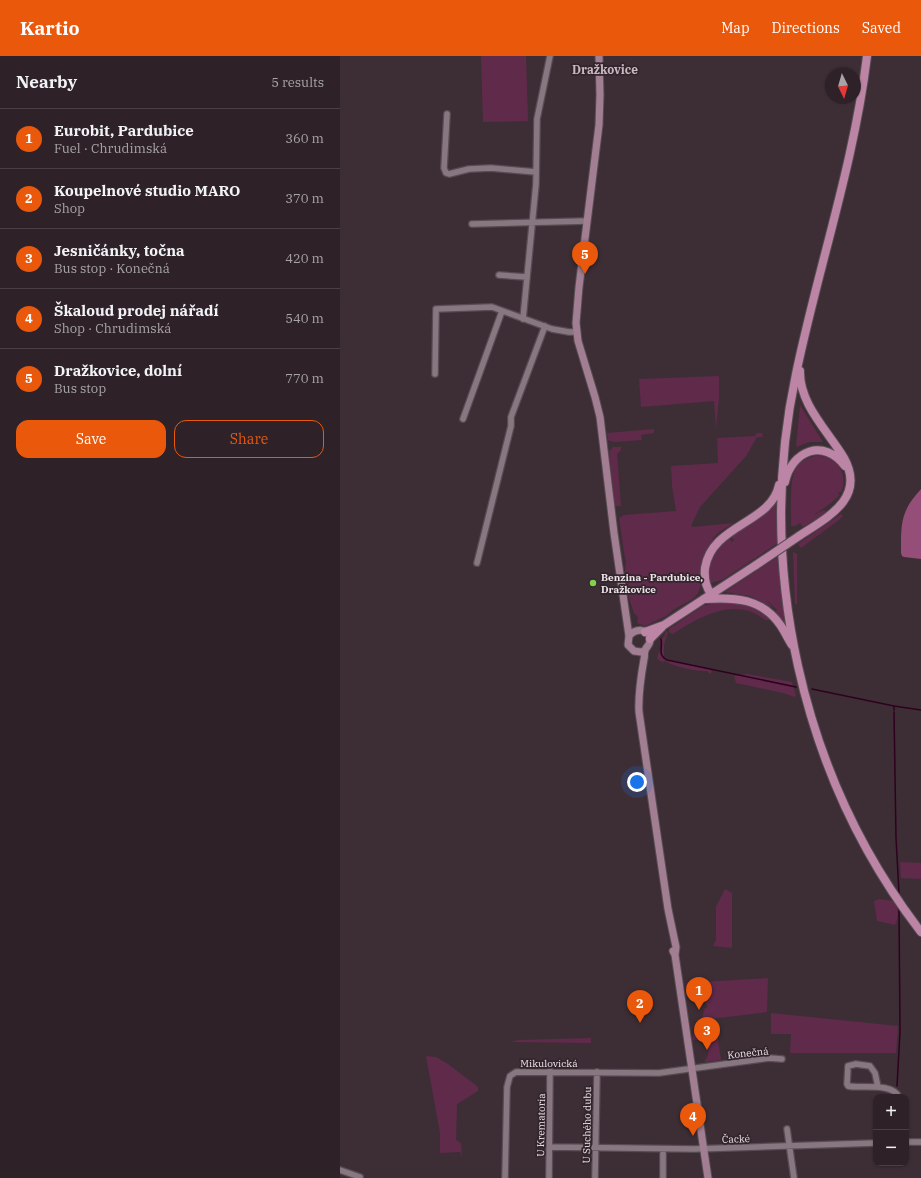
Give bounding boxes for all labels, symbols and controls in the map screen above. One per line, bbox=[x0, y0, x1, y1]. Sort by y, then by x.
text: Kartio bbox=[20, 16, 80, 40]
text: Map bbox=[721, 19, 750, 37]
text: Directions bbox=[772, 19, 840, 37]
text: Saved bbox=[862, 19, 901, 37]
district label: Dražkovice bbox=[572, 62, 638, 77]
north arrow bbox=[825, 68, 861, 104]
text: Nearby bbox=[16, 71, 77, 93]
text: 5 results bbox=[271, 74, 324, 91]
text: Eurobit, Pardubice bbox=[54, 121, 194, 140]
text: 1 bbox=[25, 130, 33, 147]
text: 360 m bbox=[285, 130, 324, 147]
text: Fuel · Chrudimská bbox=[54, 140, 167, 157]
text: Koupelnové studio MARO bbox=[54, 181, 241, 200]
text: 2 bbox=[25, 190, 33, 207]
text: 370 m bbox=[285, 190, 324, 207]
text: Shop bbox=[54, 200, 85, 217]
text: Jesničánky, točna bbox=[54, 241, 185, 260]
pin: 5 bbox=[572, 241, 598, 274]
text: 3 bbox=[25, 250, 33, 267]
text: 420 m bbox=[285, 250, 324, 267]
text: Bus stop · Konečná bbox=[54, 260, 170, 277]
text: Škaloud prodej nářadí bbox=[54, 301, 219, 320]
text: 4 bbox=[25, 310, 33, 327]
text: 540 m bbox=[285, 310, 324, 327]
text: Shop · Chrudimská bbox=[54, 320, 171, 337]
text: Dražkovice, dolní bbox=[54, 361, 182, 380]
text: 5 bbox=[25, 370, 33, 387]
text: 770 m bbox=[285, 370, 324, 387]
text: Bus stop bbox=[54, 380, 106, 397]
button: Save bbox=[16, 420, 166, 458]
button: Share bbox=[174, 420, 324, 458]
place label: Benzina - Pardubice, Dražkovice bbox=[601, 571, 703, 596]
marker: Benzina - Pardubice, Dražkovice bbox=[588, 578, 598, 588]
your location bbox=[627, 772, 647, 792]
pin: 1 bbox=[686, 977, 712, 1010]
pin: 2 bbox=[627, 990, 653, 1023]
pin: 3 bbox=[694, 1017, 720, 1050]
street label: Konečná bbox=[727, 1044, 770, 1062]
street label: Mikulovická bbox=[520, 1057, 578, 1070]
street label: U Suchého dubu bbox=[580, 1086, 594, 1164]
street label: U Krematoria bbox=[534, 1093, 548, 1157]
map controls bbox=[873, 1094, 909, 1166]
button: + bbox=[873, 1094, 909, 1130]
pin: 4 bbox=[680, 1103, 706, 1136]
button: − bbox=[873, 1130, 909, 1166]
street label: Čacké bbox=[722, 1132, 750, 1146]

